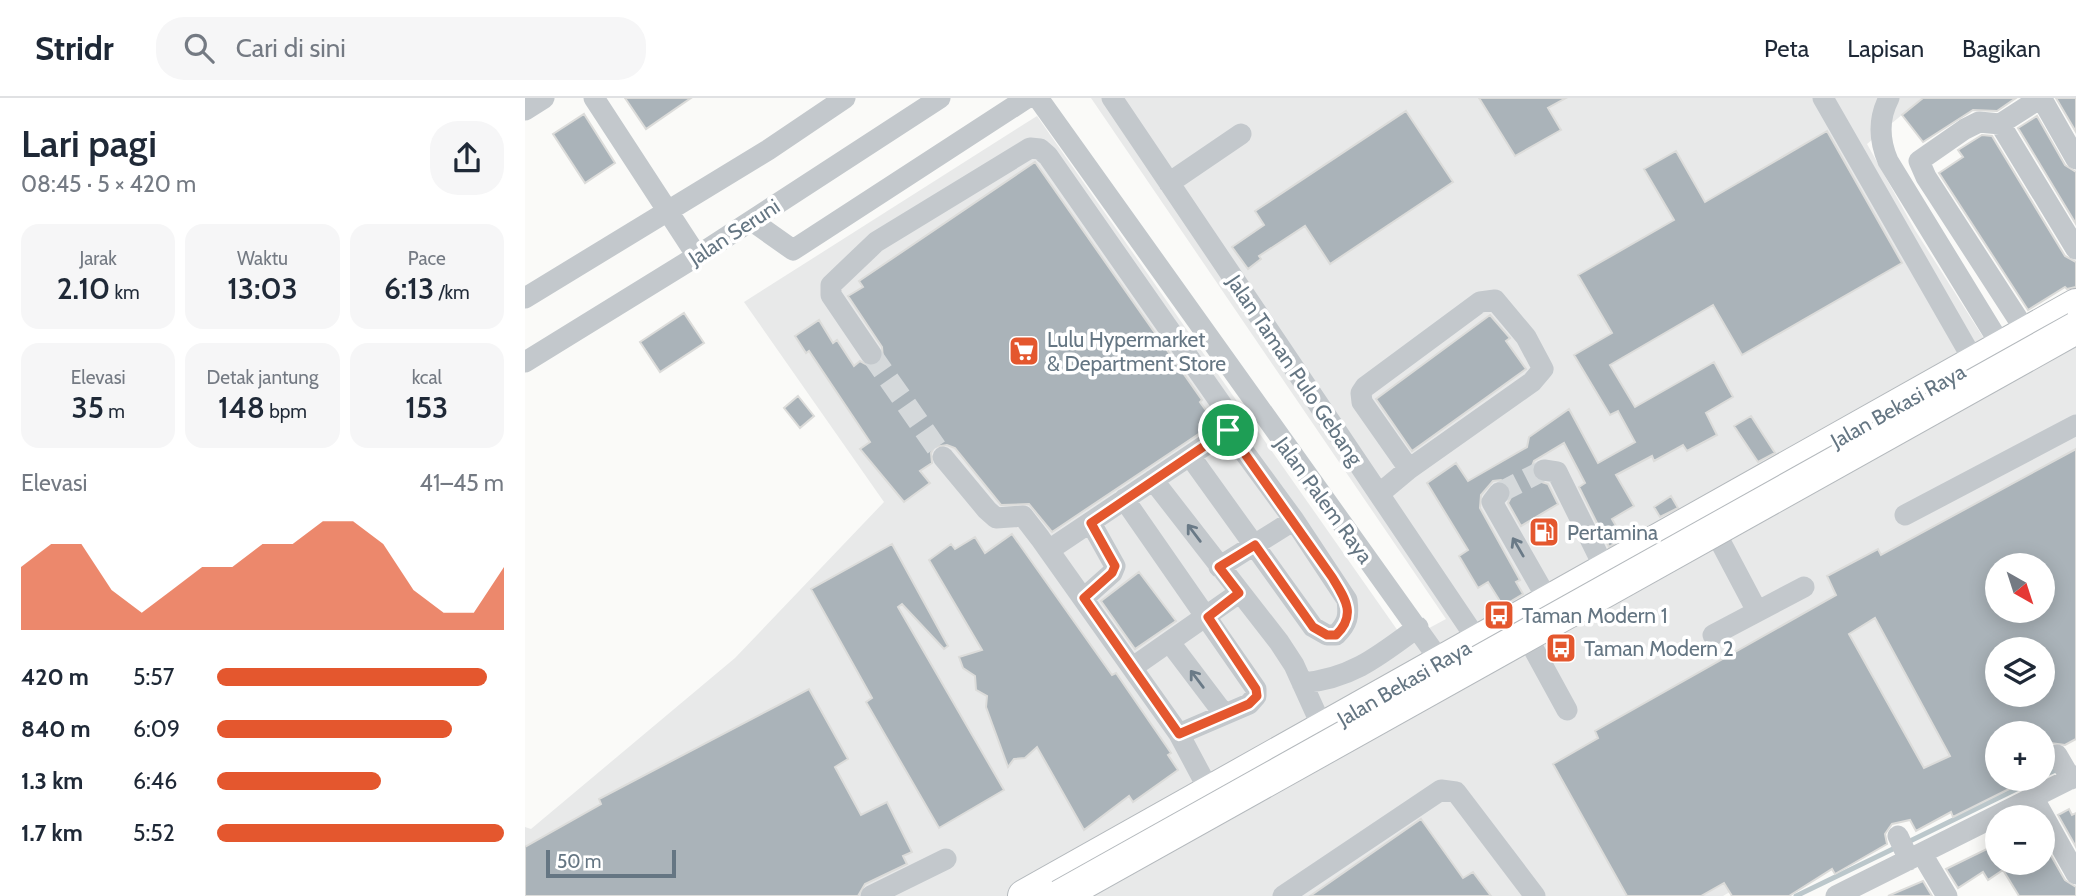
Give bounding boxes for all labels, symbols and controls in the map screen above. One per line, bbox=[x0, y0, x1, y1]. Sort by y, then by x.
search box bbox=[156, 17, 646, 80]
text: Stridr bbox=[35, 28, 114, 68]
icon: search bbox=[180, 29, 218, 67]
text: Cari di sini bbox=[236, 32, 346, 64]
text: Peta bbox=[1764, 34, 1809, 63]
text: Lapisan bbox=[1847, 34, 1924, 63]
text: Bagikan bbox=[1962, 34, 2041, 63]
text: Lari pagi bbox=[21, 120, 157, 167]
button: share bbox=[430, 121, 504, 195]
text: 08:45 · 5 × 420 m bbox=[21, 170, 196, 198]
street label: Jalan Seruni bbox=[683, 193, 784, 271]
text: Jarak bbox=[80, 247, 117, 270]
text: Waktu bbox=[237, 247, 288, 270]
text: Pace bbox=[408, 247, 446, 270]
street label: Jalan Taman Pulo Gebang bbox=[1221, 269, 1368, 470]
text: 2.10 bbox=[57, 270, 110, 307]
text: 13:03 bbox=[227, 270, 298, 307]
text: 6:13 bbox=[384, 270, 434, 307]
text: km bbox=[110, 281, 140, 304]
text: /km bbox=[434, 281, 470, 304]
place label: Lulu Hypermarket & Department Store bbox=[1047, 327, 1226, 376]
supermarket icon: Lulu Hypermarket & Department Store bbox=[1007, 334, 1041, 368]
street label: Jalan Bekasi Raya bbox=[1825, 359, 1970, 454]
text: Elevasi bbox=[71, 366, 126, 389]
text: Detak jantung bbox=[207, 366, 318, 389]
text: kcal bbox=[412, 366, 442, 389]
text: 35 bbox=[72, 389, 104, 426]
text: 148 bbox=[218, 389, 265, 426]
text: 153 bbox=[405, 389, 448, 426]
text: m bbox=[104, 400, 125, 423]
text: bpm bbox=[265, 400, 307, 423]
pin bbox=[1198, 400, 1258, 460]
icon: arrive bbox=[1209, 411, 1247, 449]
street label: Jalan Palem Raya bbox=[1269, 431, 1378, 568]
text: Elevasi bbox=[21, 469, 87, 497]
text: 41–45 m bbox=[420, 469, 504, 497]
fuel station icon: Pertamina bbox=[1527, 515, 1561, 549]
place label: Pertamina bbox=[1567, 520, 1658, 545]
one-way arrow bbox=[1186, 524, 1201, 543]
one-way arrow bbox=[1511, 537, 1525, 557]
north arrow bbox=[1985, 553, 2055, 623]
map controls bbox=[1985, 553, 2055, 875]
bus stop icon: Taman Modern 1 bbox=[1482, 598, 1516, 632]
place label: Taman Modern 1 bbox=[1522, 603, 1668, 628]
bus stop icon: Taman Modern 2 bbox=[1544, 631, 1578, 665]
street label: Jalan Bekasi Raya bbox=[1332, 635, 1475, 732]
place label: Taman Modern 2 bbox=[1584, 636, 1734, 661]
button: layers bbox=[1985, 637, 2055, 707]
text: 420 m bbox=[21, 663, 89, 691]
text: 5:57 bbox=[133, 663, 174, 691]
one-way arrow bbox=[1190, 670, 1205, 689]
text: 840 m bbox=[21, 715, 91, 743]
text: 6:09 bbox=[133, 715, 180, 743]
button: + bbox=[1985, 721, 2055, 791]
text: 1.3 km bbox=[21, 767, 83, 795]
text: 6:46 bbox=[133, 767, 177, 795]
button: − bbox=[1985, 805, 2055, 875]
text: 1.7 km bbox=[21, 819, 83, 847]
text: 5:52 bbox=[133, 819, 175, 847]
scale bar bbox=[546, 847, 675, 879]
text: 50 m bbox=[557, 850, 601, 873]

